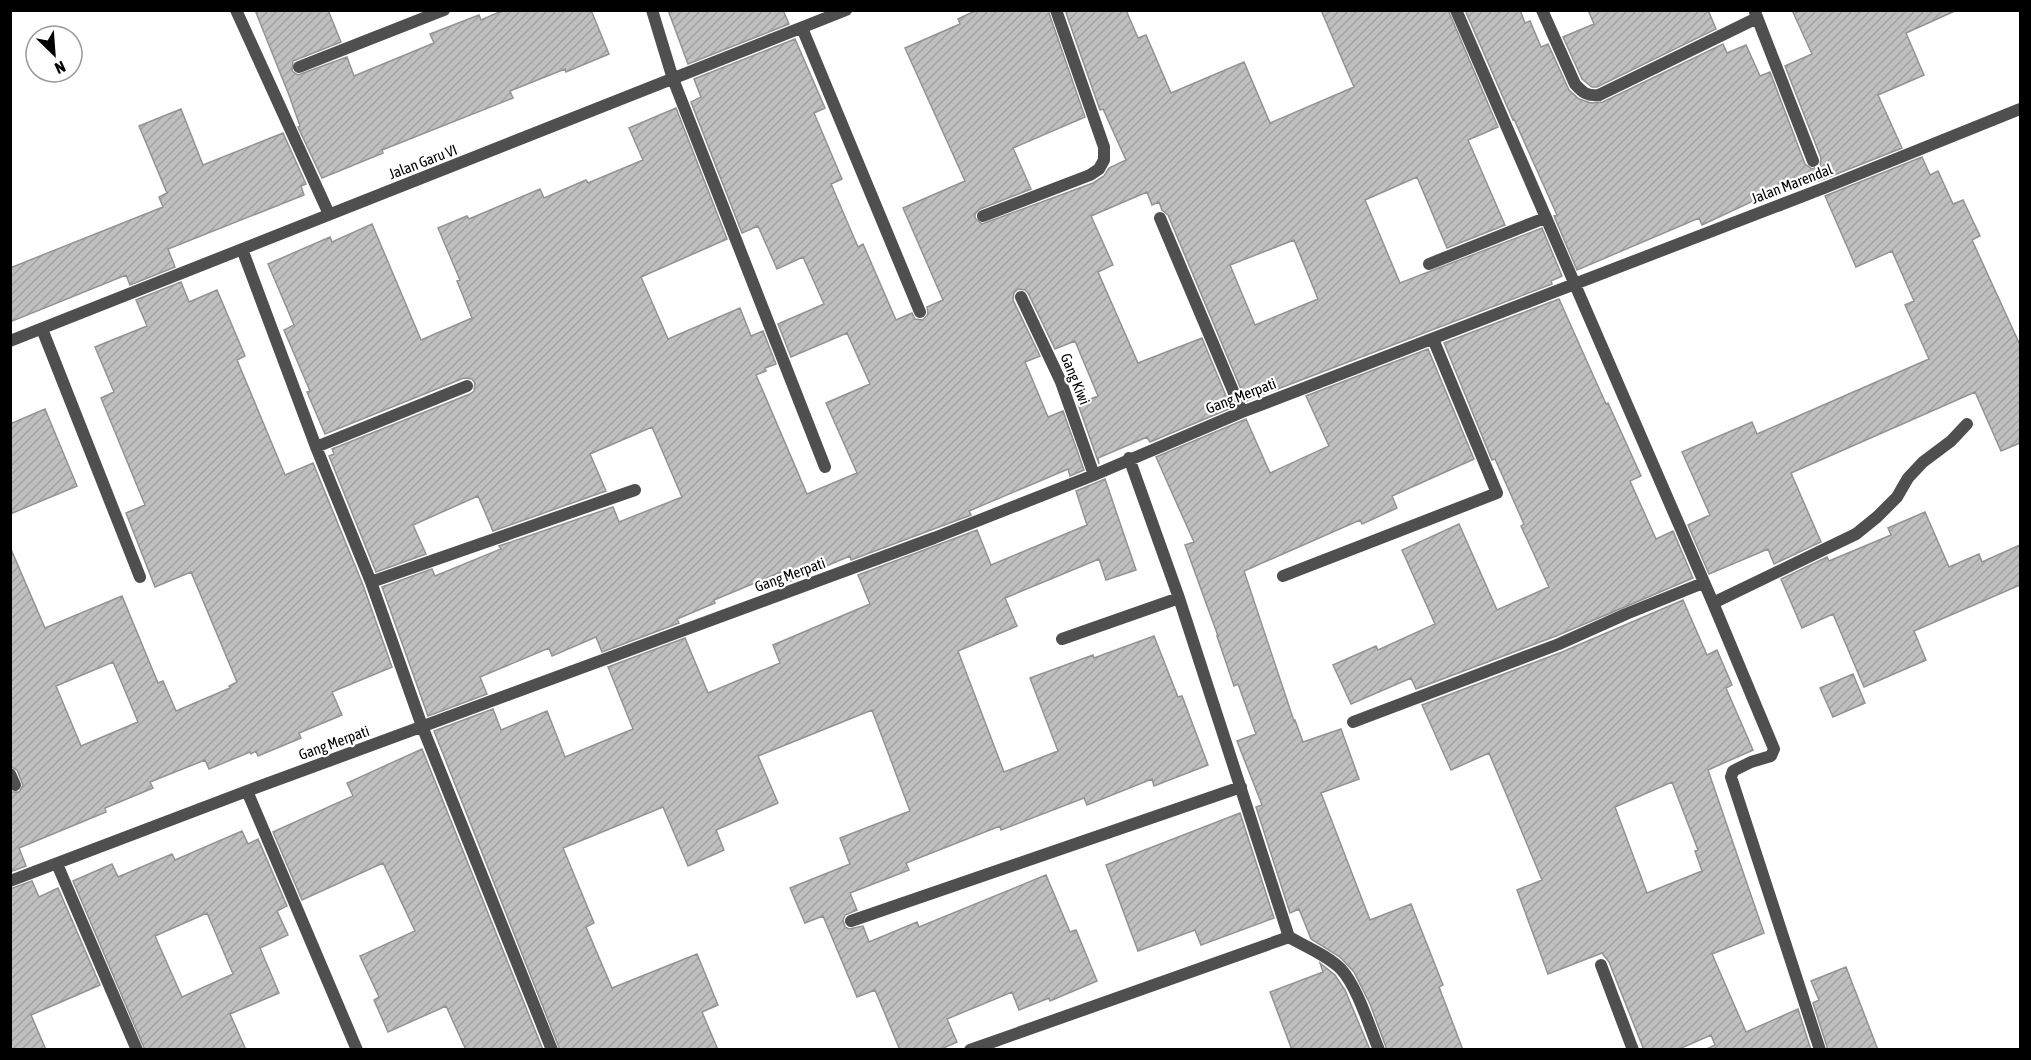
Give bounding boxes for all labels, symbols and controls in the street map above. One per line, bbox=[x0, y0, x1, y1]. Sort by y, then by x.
north arrow bbox=[24, 24, 84, 84]
text: N bbox=[52, 57, 68, 78]
street label: Jalan Garu VI bbox=[386, 141, 459, 182]
street label: Jalan Marendal bbox=[1749, 160, 1835, 207]
street label: Gang Kiwi bbox=[1057, 351, 1093, 407]
street label: Gang Merpati bbox=[1203, 374, 1278, 417]
street label: Gang Merpati bbox=[752, 554, 827, 595]
street label: Gang Merpati bbox=[296, 722, 371, 763]

